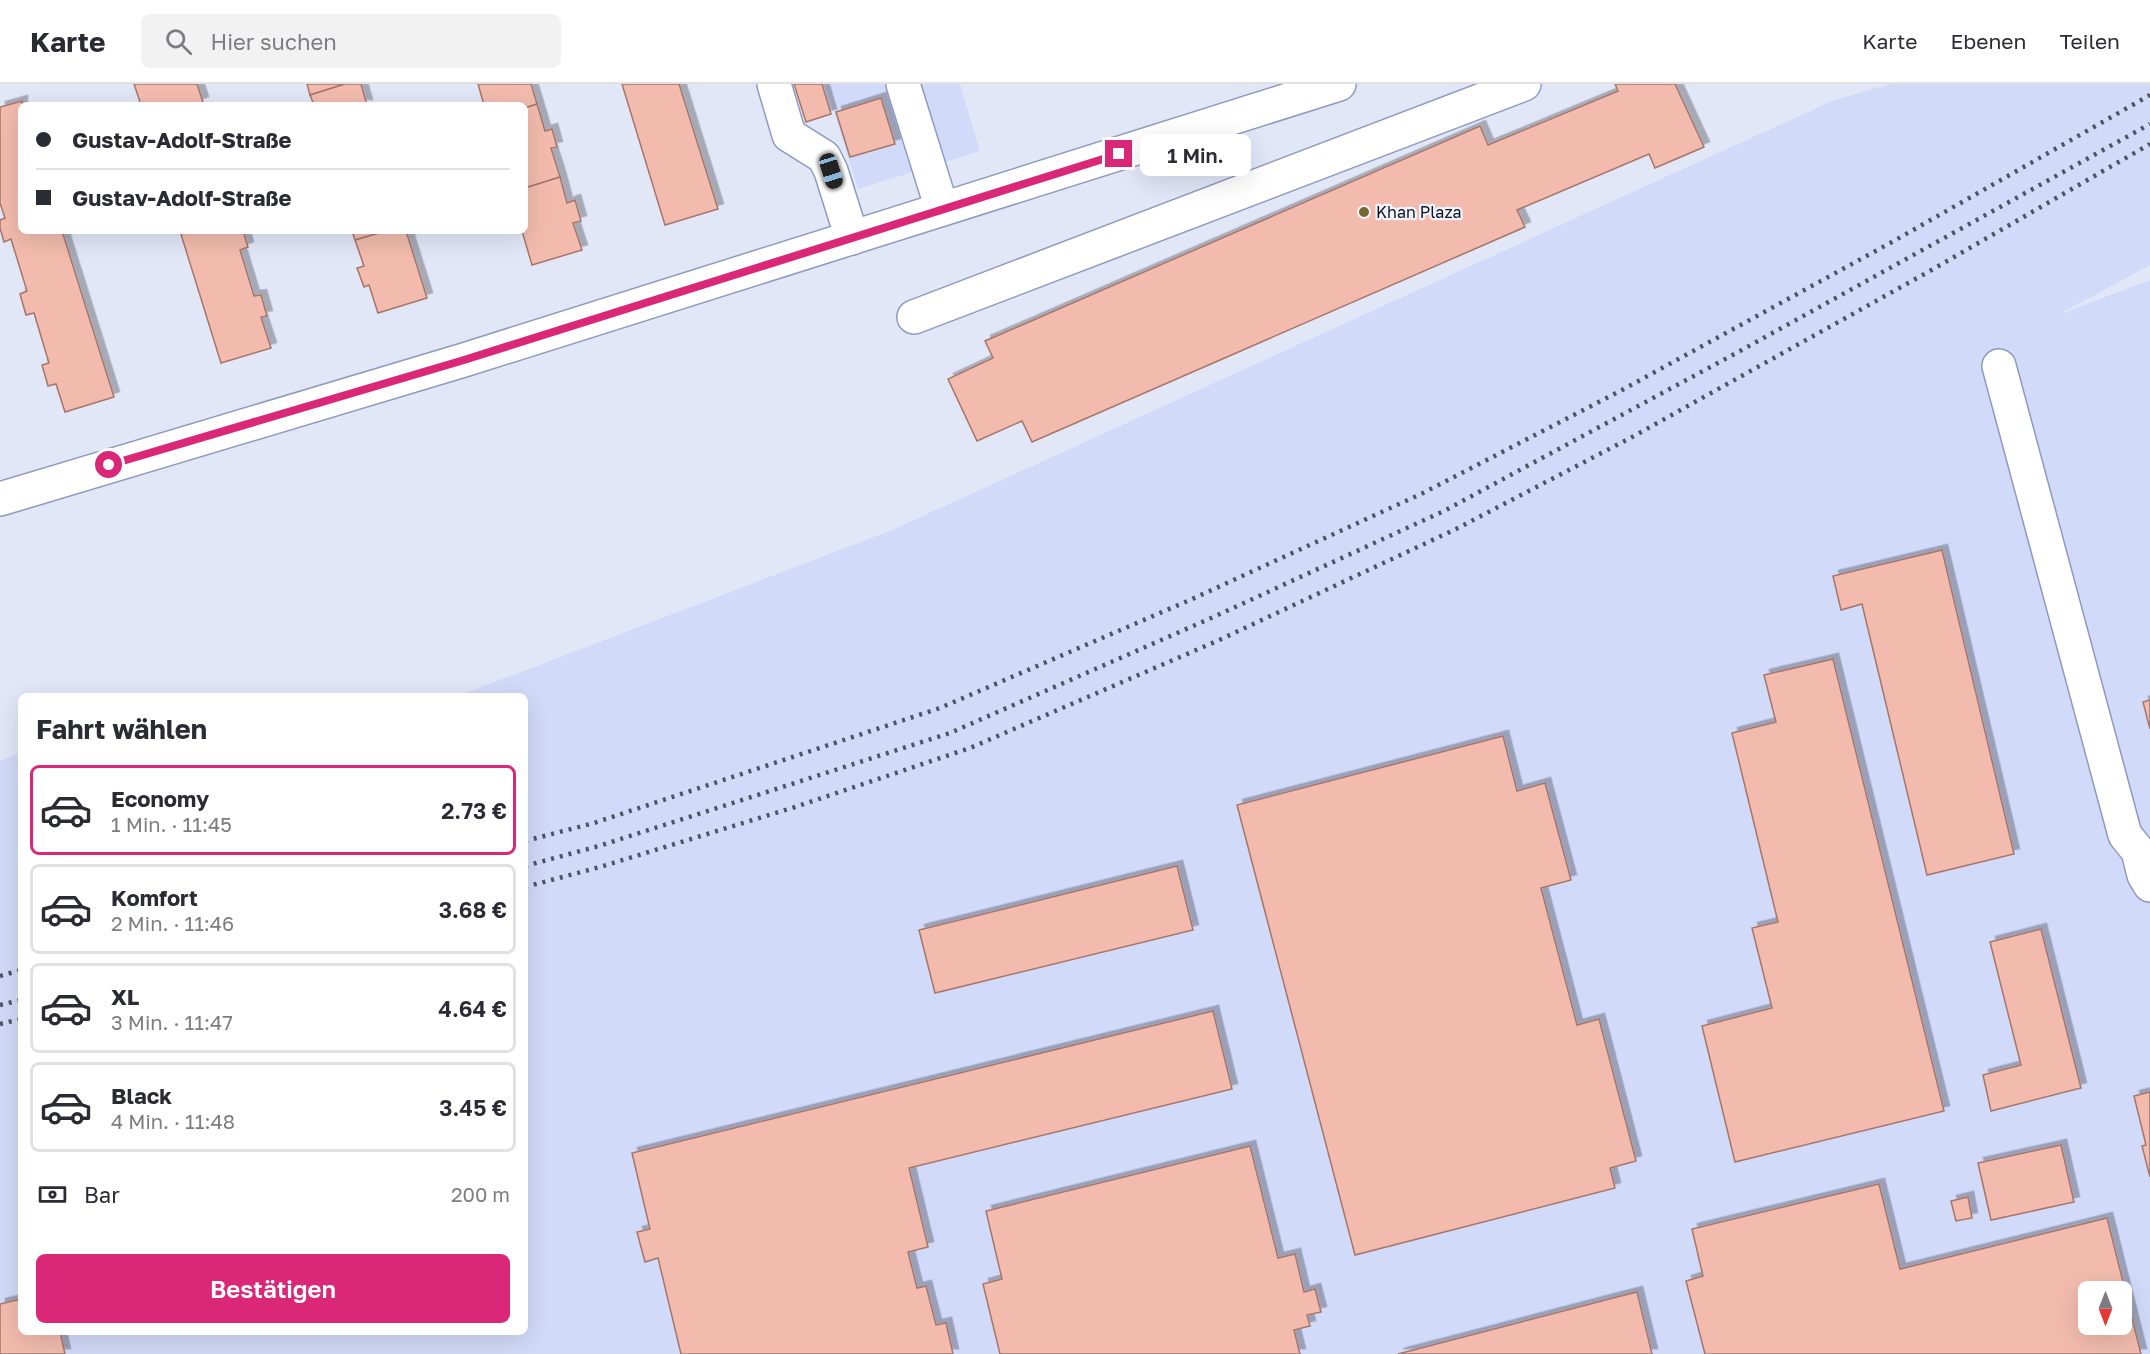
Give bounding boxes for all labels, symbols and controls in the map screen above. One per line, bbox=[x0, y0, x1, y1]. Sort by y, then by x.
search box bbox=[141, 14, 561, 68]
text: Karte bbox=[30, 25, 105, 58]
icon: search bbox=[162, 25, 195, 58]
text: Hier suchen bbox=[210, 28, 337, 55]
text: Karte bbox=[1862, 28, 1918, 54]
text: Ebenen bbox=[1951, 28, 2026, 54]
text: Teilen bbox=[2059, 28, 2120, 54]
text: Gustav-Adolf-Straße bbox=[72, 126, 292, 153]
callout: 1 Min. bbox=[1140, 133, 1251, 175]
route end bbox=[1105, 140, 1132, 167]
text: 1 Min. bbox=[1167, 143, 1224, 167]
car bbox=[817, 151, 845, 191]
text: Gustav-Adolf-Straße bbox=[72, 184, 292, 211]
place label: Khan Plaza bbox=[1376, 202, 1462, 222]
marker: Khan Plaza bbox=[1357, 205, 1371, 219]
route start bbox=[95, 451, 122, 478]
text: Fahrt wählen bbox=[36, 713, 207, 745]
icon: car bbox=[39, 783, 93, 837]
text: Economy bbox=[111, 785, 209, 812]
text: 2.73 € bbox=[441, 797, 507, 824]
text: 1 Min. · 11:45 bbox=[111, 812, 232, 836]
icon: car bbox=[39, 882, 93, 936]
text: Komfort bbox=[111, 884, 198, 911]
text: 3.68 € bbox=[439, 896, 507, 923]
text: 2 Min. · 11:46 bbox=[111, 911, 234, 935]
icon: car bbox=[39, 981, 93, 1035]
text: XL bbox=[111, 983, 139, 1010]
text: 4.64 € bbox=[438, 995, 507, 1022]
text: 3 Min. · 11:47 bbox=[111, 1010, 233, 1034]
icon: car bbox=[39, 1080, 93, 1134]
text: Black bbox=[111, 1082, 172, 1109]
text: 3.45 € bbox=[439, 1094, 507, 1121]
text: 4 Min. · 11:48 bbox=[111, 1109, 235, 1133]
icon: cash bbox=[36, 1178, 69, 1211]
text: Bar bbox=[84, 1181, 120, 1208]
text: 200 m bbox=[451, 1182, 510, 1206]
button: Bestätigen bbox=[36, 1254, 510, 1323]
north arrow bbox=[2078, 1281, 2132, 1335]
map controls bbox=[2078, 1281, 2132, 1335]

